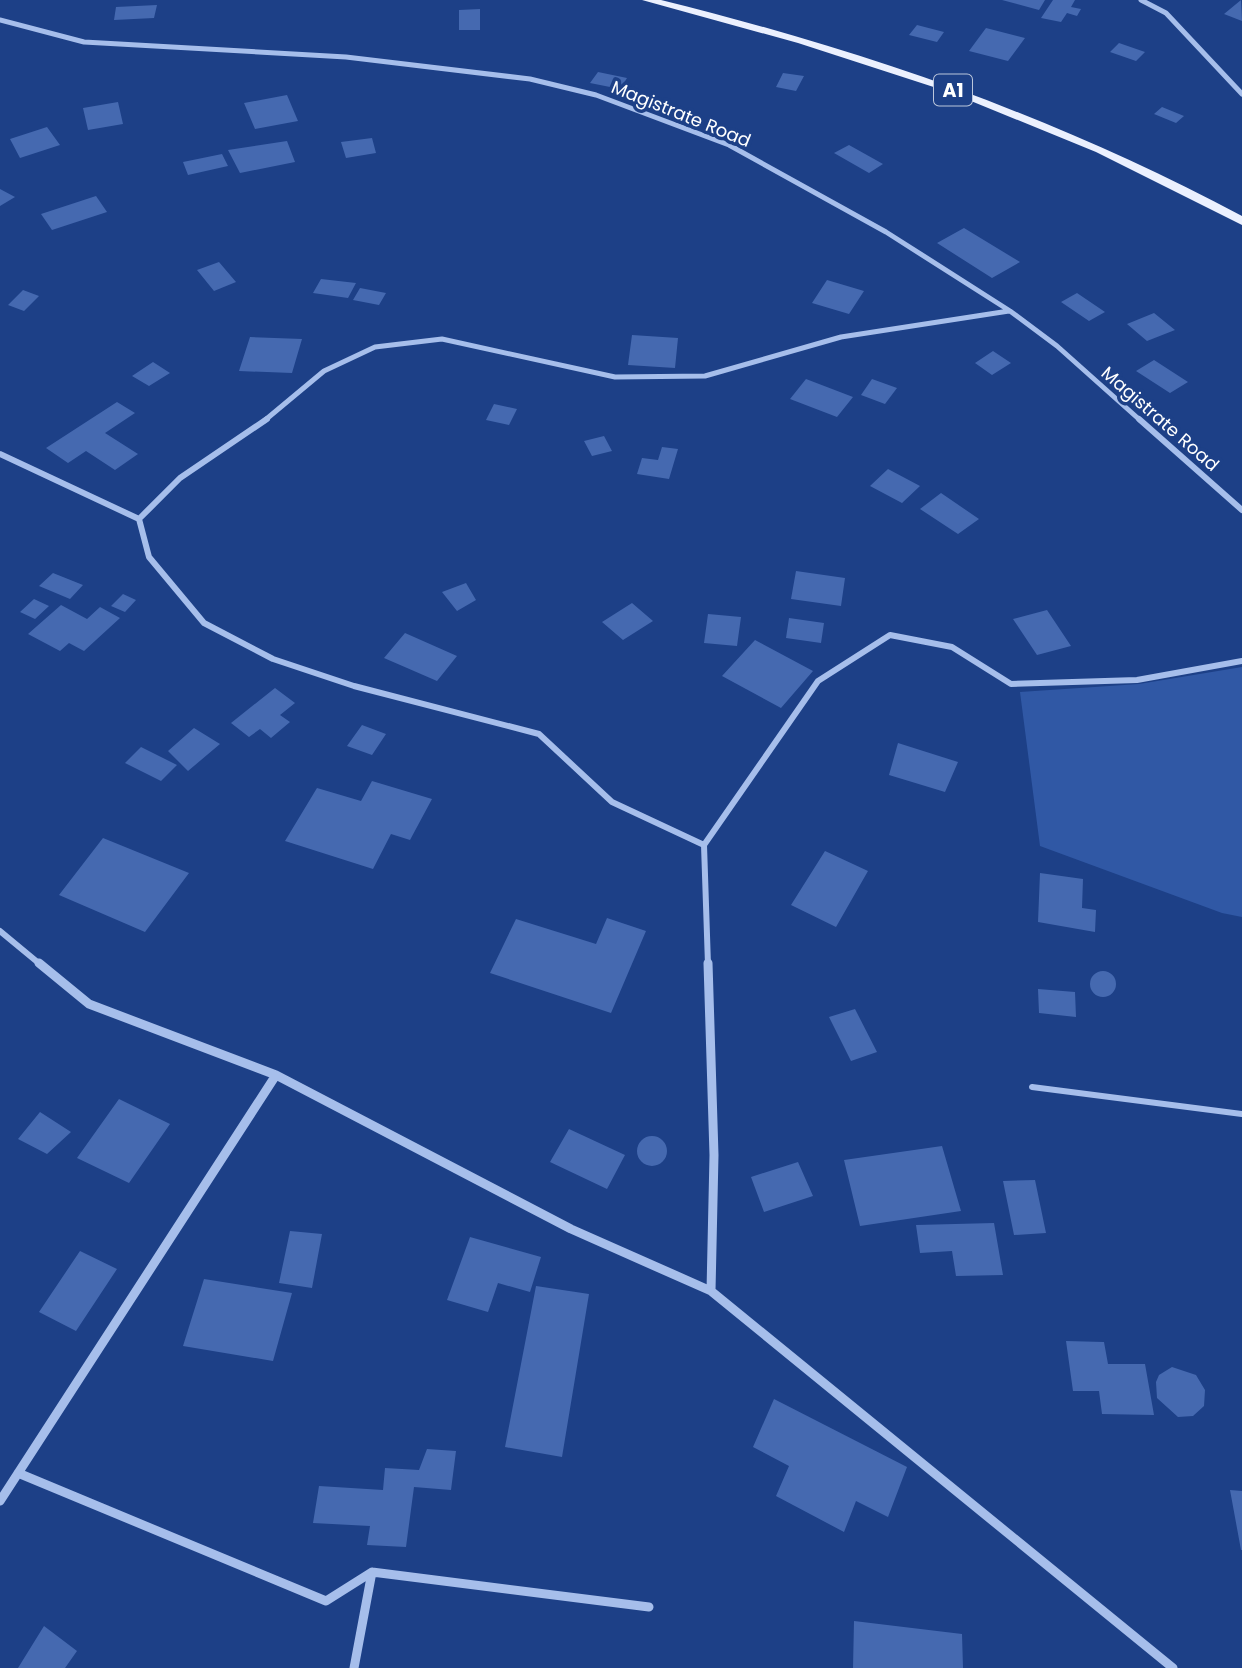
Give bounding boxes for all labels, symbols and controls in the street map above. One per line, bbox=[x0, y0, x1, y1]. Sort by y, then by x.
street label: Magistrate Road bbox=[608, 74, 755, 153]
road number: A1 bbox=[934, 74, 972, 106]
street label: Magistrate Road bbox=[1096, 361, 1225, 477]

